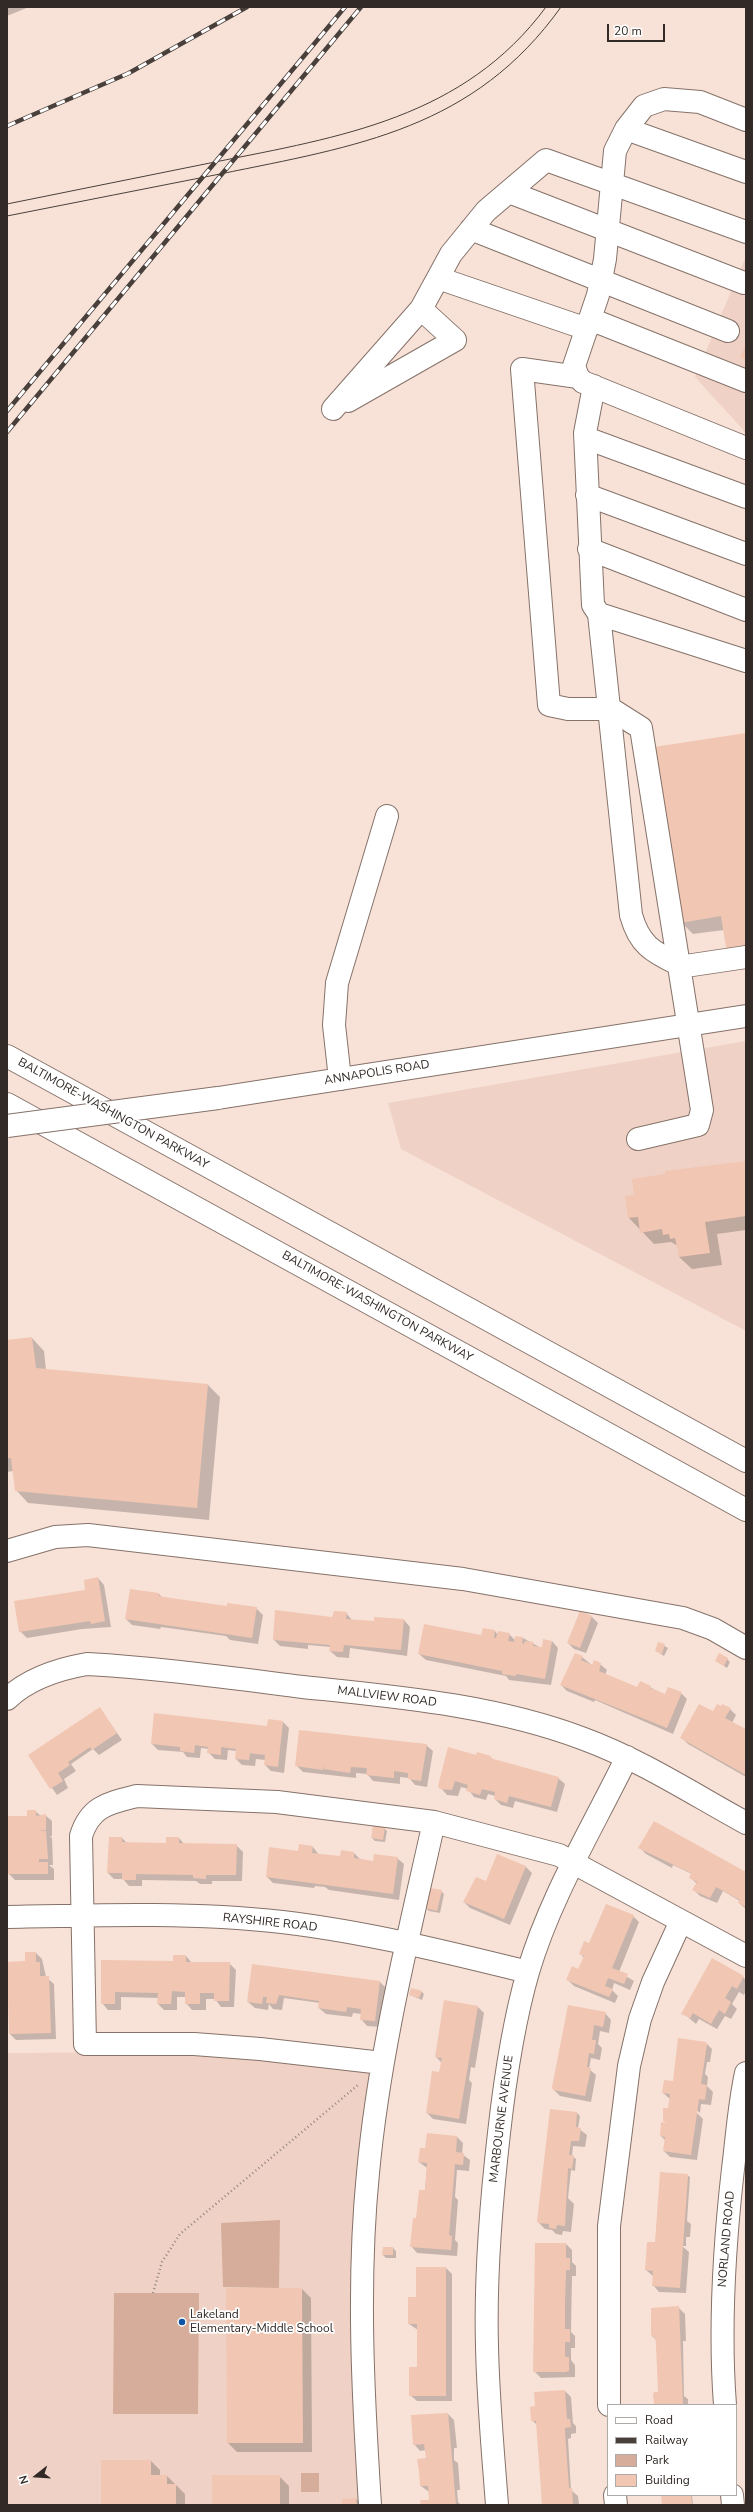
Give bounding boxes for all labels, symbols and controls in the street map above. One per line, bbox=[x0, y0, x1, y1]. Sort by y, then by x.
scale bar bbox=[609, 16, 667, 42]
text: 20 m bbox=[614, 23, 642, 39]
street label: BALTIMORE-WASHINGTON PARKWAY bbox=[15, 1055, 211, 1173]
street label: ANNAPOLIS ROAD bbox=[323, 1058, 431, 1088]
street label: BALTIMORE-WASHINGTON PARKWAY bbox=[279, 1248, 475, 1366]
street label: MALLVIEW ROAD bbox=[336, 1684, 438, 1710]
street label: RAYSHIRE ROAD bbox=[222, 1911, 318, 1935]
street label: MARBOURNE AVENUE bbox=[487, 2055, 517, 2183]
street label: NORLAND ROAD bbox=[716, 2190, 738, 2288]
place label: Lakeland Elementary-Middle School bbox=[190, 2308, 333, 2336]
marker: Lakeland Elementary-Middle School bbox=[177, 2317, 187, 2327]
legend bbox=[607, 2404, 737, 2496]
text: Road bbox=[645, 2412, 673, 2428]
text: Railway bbox=[645, 2432, 688, 2448]
text: Park bbox=[645, 2452, 669, 2468]
north arrow bbox=[16, 2456, 56, 2496]
text: Building bbox=[645, 2472, 690, 2488]
text: N bbox=[16, 2474, 32, 2486]

